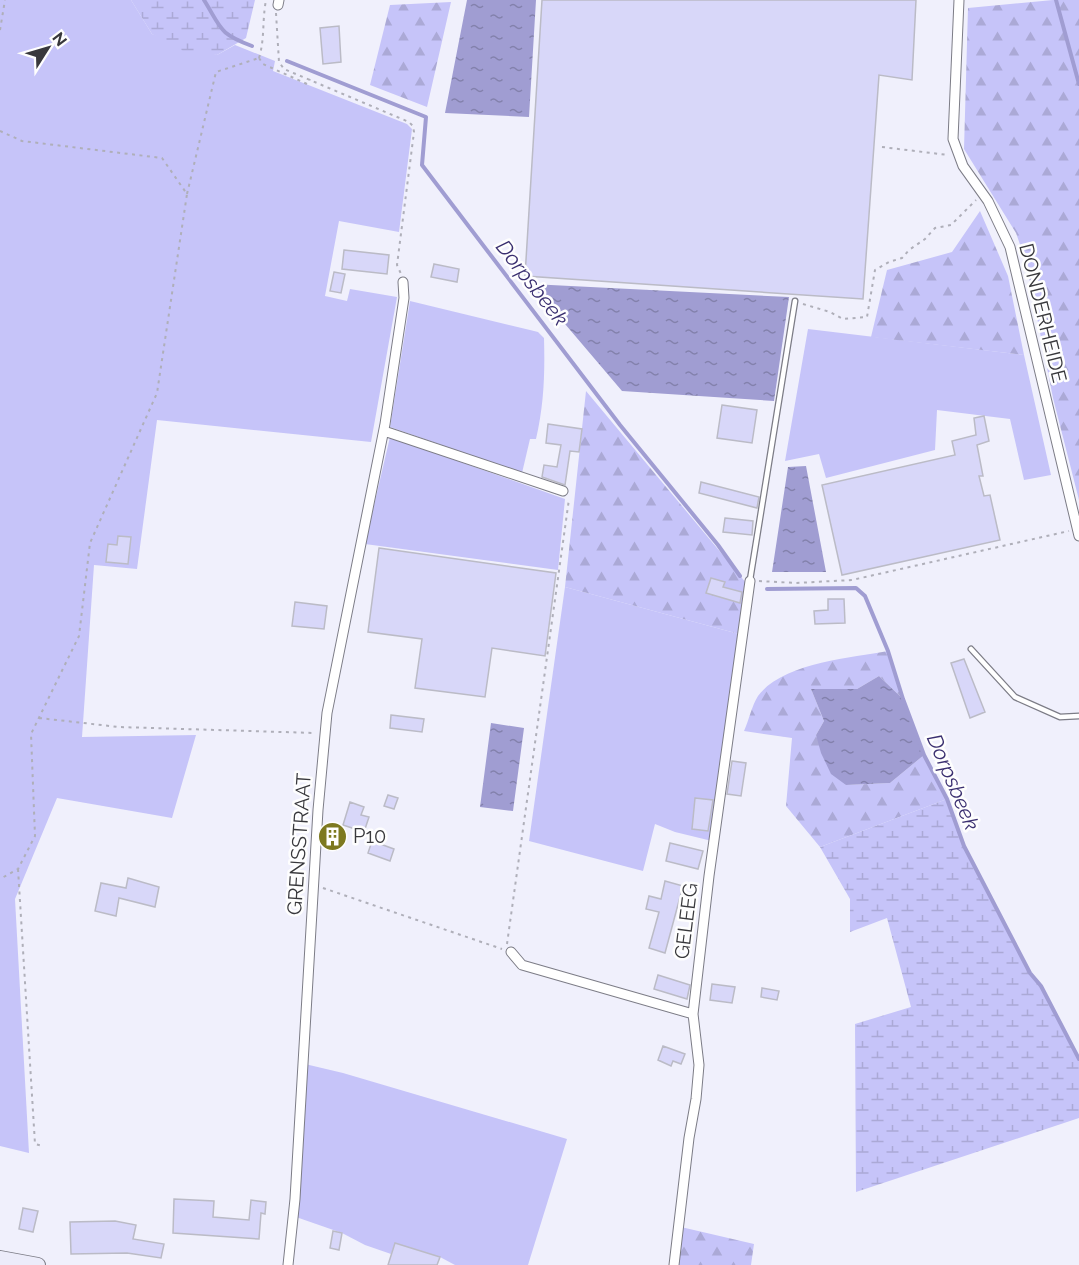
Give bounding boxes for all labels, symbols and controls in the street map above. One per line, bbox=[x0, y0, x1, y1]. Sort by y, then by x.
north arrow bbox=[18, 18, 78, 78]
text: N bbox=[48, 29, 71, 50]
water label: Dorpsbeek bbox=[491, 235, 574, 331]
street label: DONDERHEIDE bbox=[1014, 241, 1072, 385]
water label: Dorpsbeek bbox=[922, 730, 985, 834]
street label: GRENSSTRAAT bbox=[282, 772, 316, 916]
building icon: P10 bbox=[316, 820, 348, 852]
place label: P10 bbox=[353, 824, 386, 848]
street label: GELEEG bbox=[669, 882, 703, 960]

